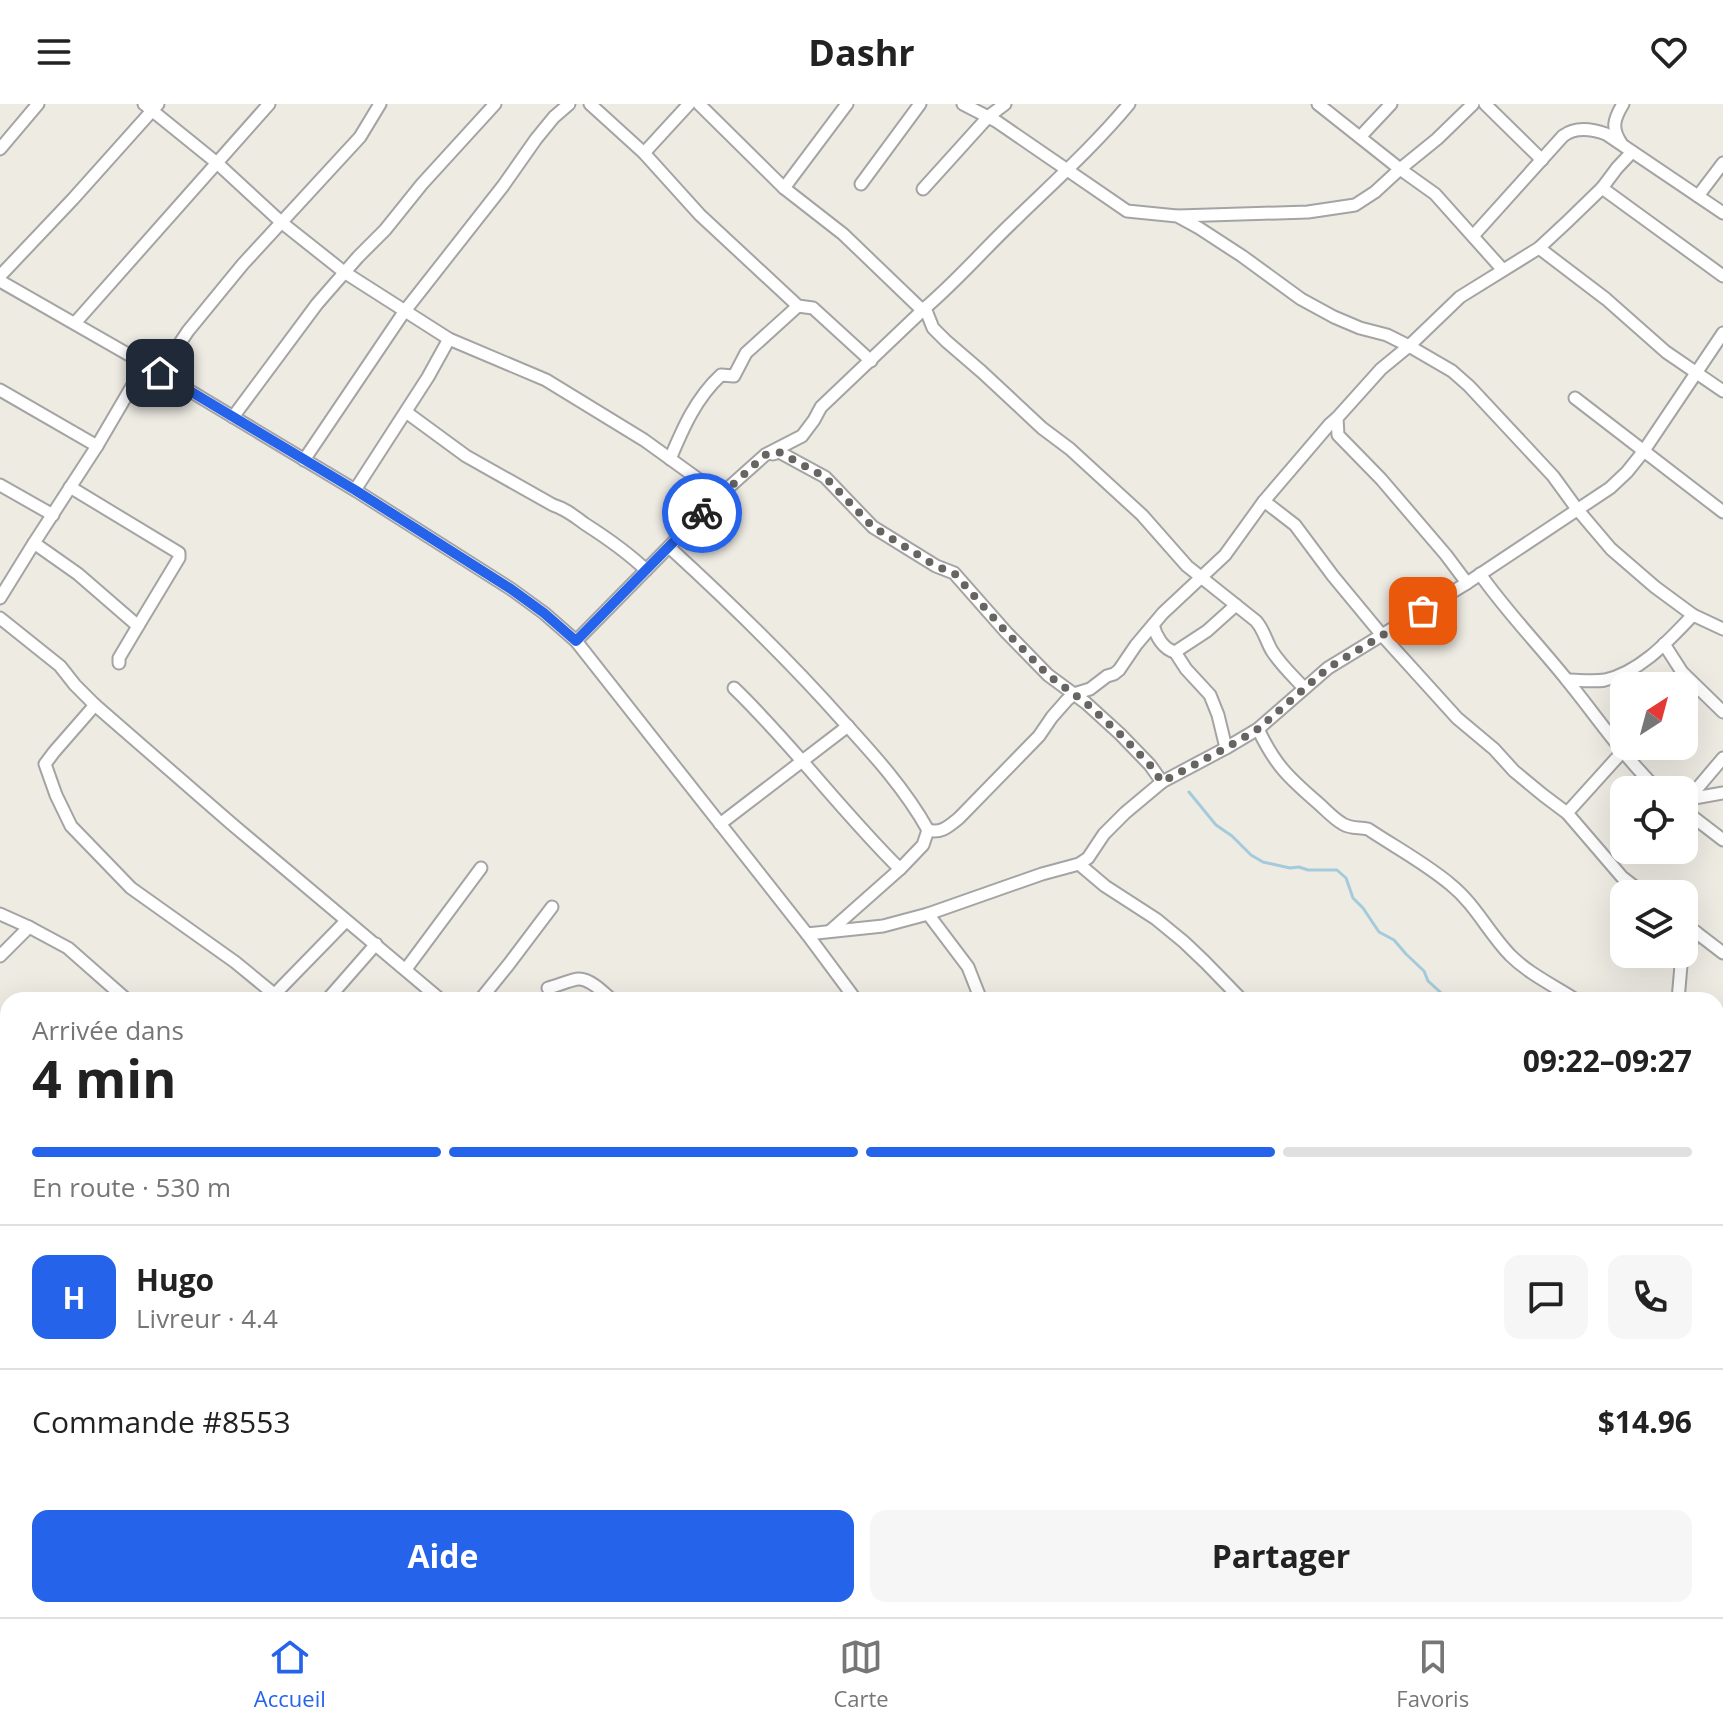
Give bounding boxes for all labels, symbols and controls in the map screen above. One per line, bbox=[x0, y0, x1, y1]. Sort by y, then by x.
text: Dashr bbox=[808, 28, 915, 77]
icon: menu bbox=[32, 30, 76, 74]
icon: heart bbox=[1647, 30, 1691, 74]
pin bbox=[126, 339, 194, 407]
icon: home bbox=[138, 351, 182, 395]
courier bbox=[662, 473, 742, 553]
icon: bike bbox=[680, 491, 724, 535]
pin bbox=[1389, 577, 1457, 645]
icon: bag bbox=[1401, 589, 1445, 633]
north arrow bbox=[1610, 672, 1698, 760]
map controls bbox=[1610, 672, 1698, 968]
button: locate bbox=[1610, 776, 1698, 864]
button: layers bbox=[1610, 880, 1698, 968]
text: Arrivée dans bbox=[32, 1012, 184, 1048]
text: 09:22–09:27 bbox=[1523, 1040, 1692, 1081]
text: 4 min bbox=[32, 1042, 176, 1113]
text: En route · 530 m bbox=[32, 1169, 231, 1205]
button: chat bbox=[1504, 1255, 1588, 1339]
button: phone bbox=[1608, 1255, 1692, 1339]
text: Hugo bbox=[136, 1259, 214, 1300]
text: H bbox=[63, 1277, 85, 1318]
text: Livreur · 4.4 bbox=[136, 1300, 278, 1336]
text: Commande #8553 bbox=[32, 1401, 291, 1442]
text: $14.96 bbox=[1598, 1401, 1692, 1442]
button: Aide bbox=[32, 1510, 854, 1602]
button: Partager bbox=[870, 1510, 1692, 1602]
tab: Accueil bbox=[254, 1635, 326, 1713]
tab: Carte bbox=[833, 1635, 889, 1713]
tab: Favoris bbox=[1396, 1635, 1469, 1713]

